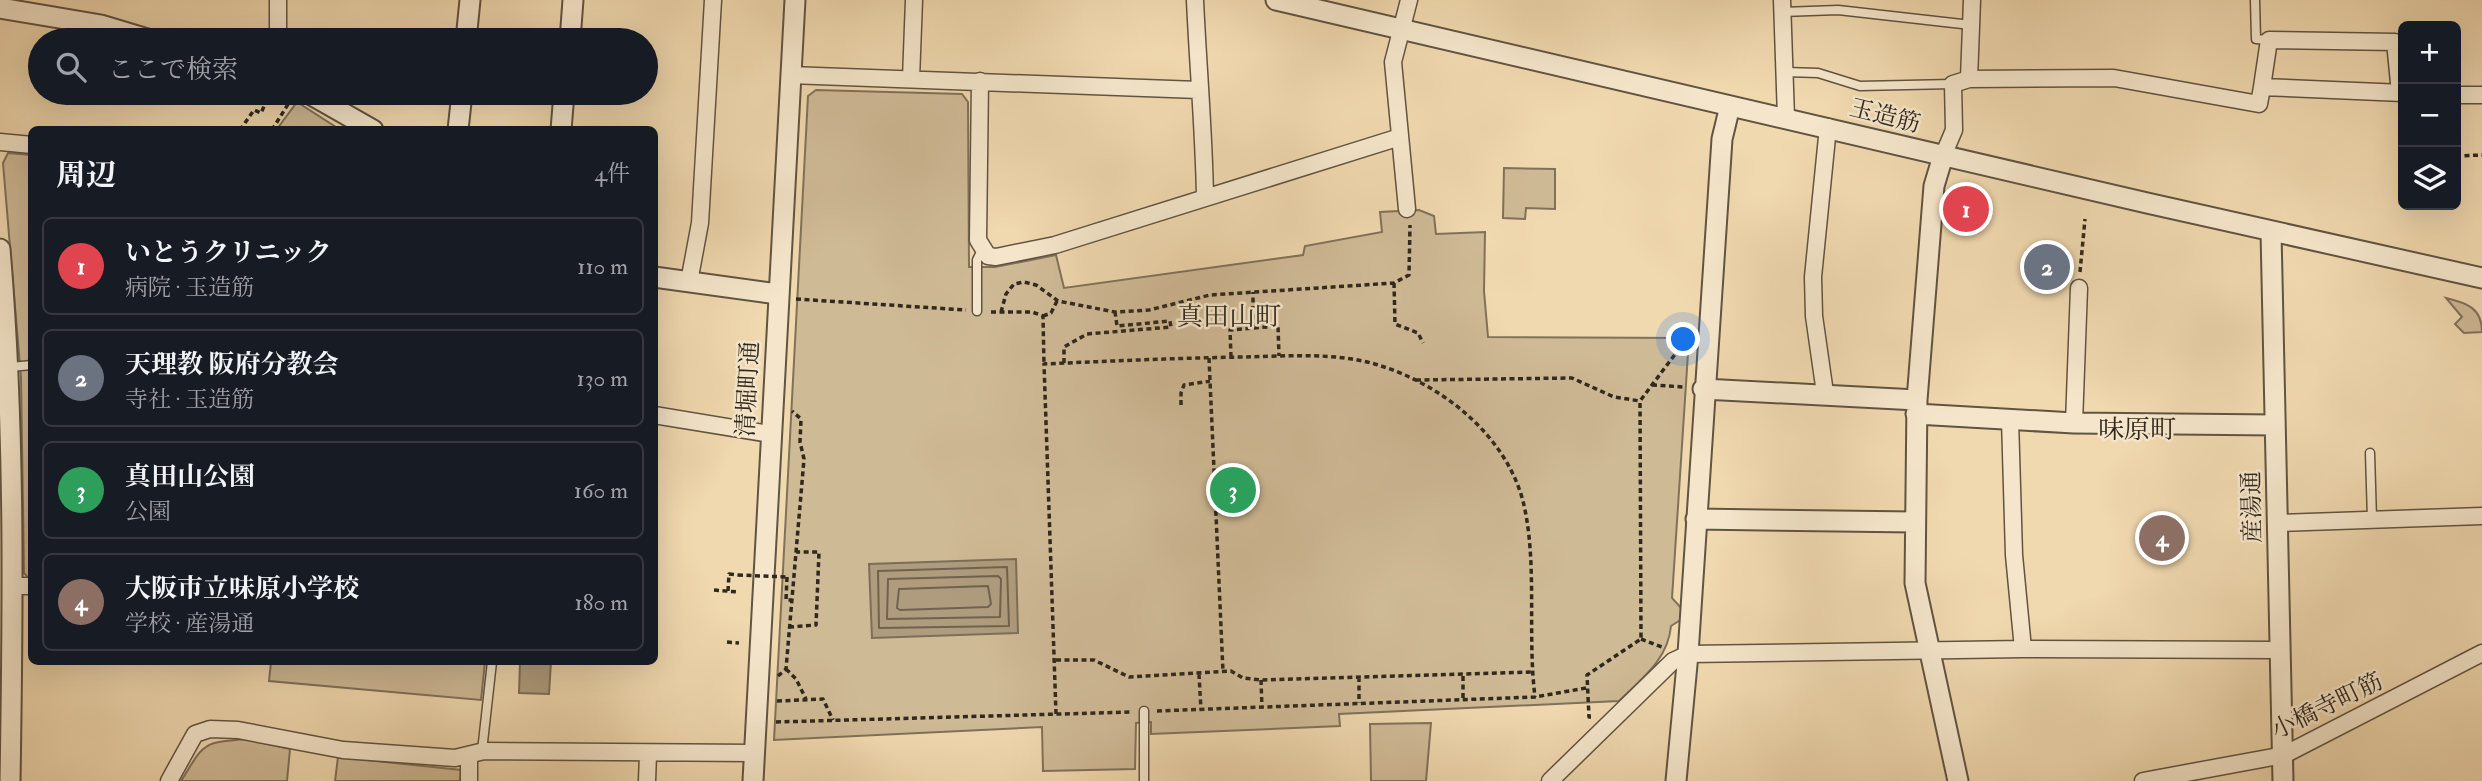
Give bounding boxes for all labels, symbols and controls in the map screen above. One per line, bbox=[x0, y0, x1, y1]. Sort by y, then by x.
map controls bbox=[2398, 21, 2461, 210]
button: + bbox=[2398, 21, 2461, 84]
search box bbox=[28, 28, 658, 105]
icon: search bbox=[52, 48, 90, 86]
text: ここで検索 bbox=[108, 54, 238, 86]
button: − bbox=[2398, 84, 2461, 147]
street label: 玉造筋 bbox=[1846, 92, 1924, 140]
button: layers bbox=[2398, 147, 2461, 210]
text: 周辺 bbox=[56, 157, 116, 194]
text: 4件 bbox=[595, 159, 630, 188]
pin: 1 bbox=[1943, 183, 1989, 235]
text: いとうクリニック bbox=[125, 237, 331, 269]
pin: 2 bbox=[2024, 241, 2070, 293]
text: 1 bbox=[77, 252, 85, 281]
text: 110 m bbox=[577, 252, 628, 281]
text: 病院 · 玉造筋 bbox=[125, 273, 254, 302]
district label: 真田山町 bbox=[1177, 301, 1281, 333]
your location bbox=[1666, 322, 1700, 356]
street label: 清堀町通 bbox=[730, 340, 766, 438]
text: 天理教 阪府分教会 bbox=[125, 349, 338, 381]
text: 2 bbox=[75, 364, 87, 393]
text: 130 m bbox=[576, 364, 628, 393]
text: 寺社 · 玉造筋 bbox=[125, 385, 254, 414]
district label: 味原町 bbox=[2098, 414, 2176, 446]
text: 真田山公園 bbox=[125, 461, 255, 493]
pin: 3 bbox=[1210, 464, 1256, 516]
street label: 産湯通 bbox=[2236, 471, 2268, 543]
text: 3 bbox=[77, 476, 85, 505]
text: 160 m bbox=[574, 476, 628, 505]
text: 公園 bbox=[125, 497, 171, 526]
pin: 4 bbox=[2139, 512, 2185, 564]
text: 大阪市立味原小学校 bbox=[125, 573, 359, 605]
text: 4 bbox=[75, 588, 87, 617]
text: 180 m bbox=[575, 588, 628, 617]
text: 学校 · 産湯通 bbox=[125, 609, 254, 638]
street label: 小橋寺町筋 bbox=[2266, 666, 2388, 746]

